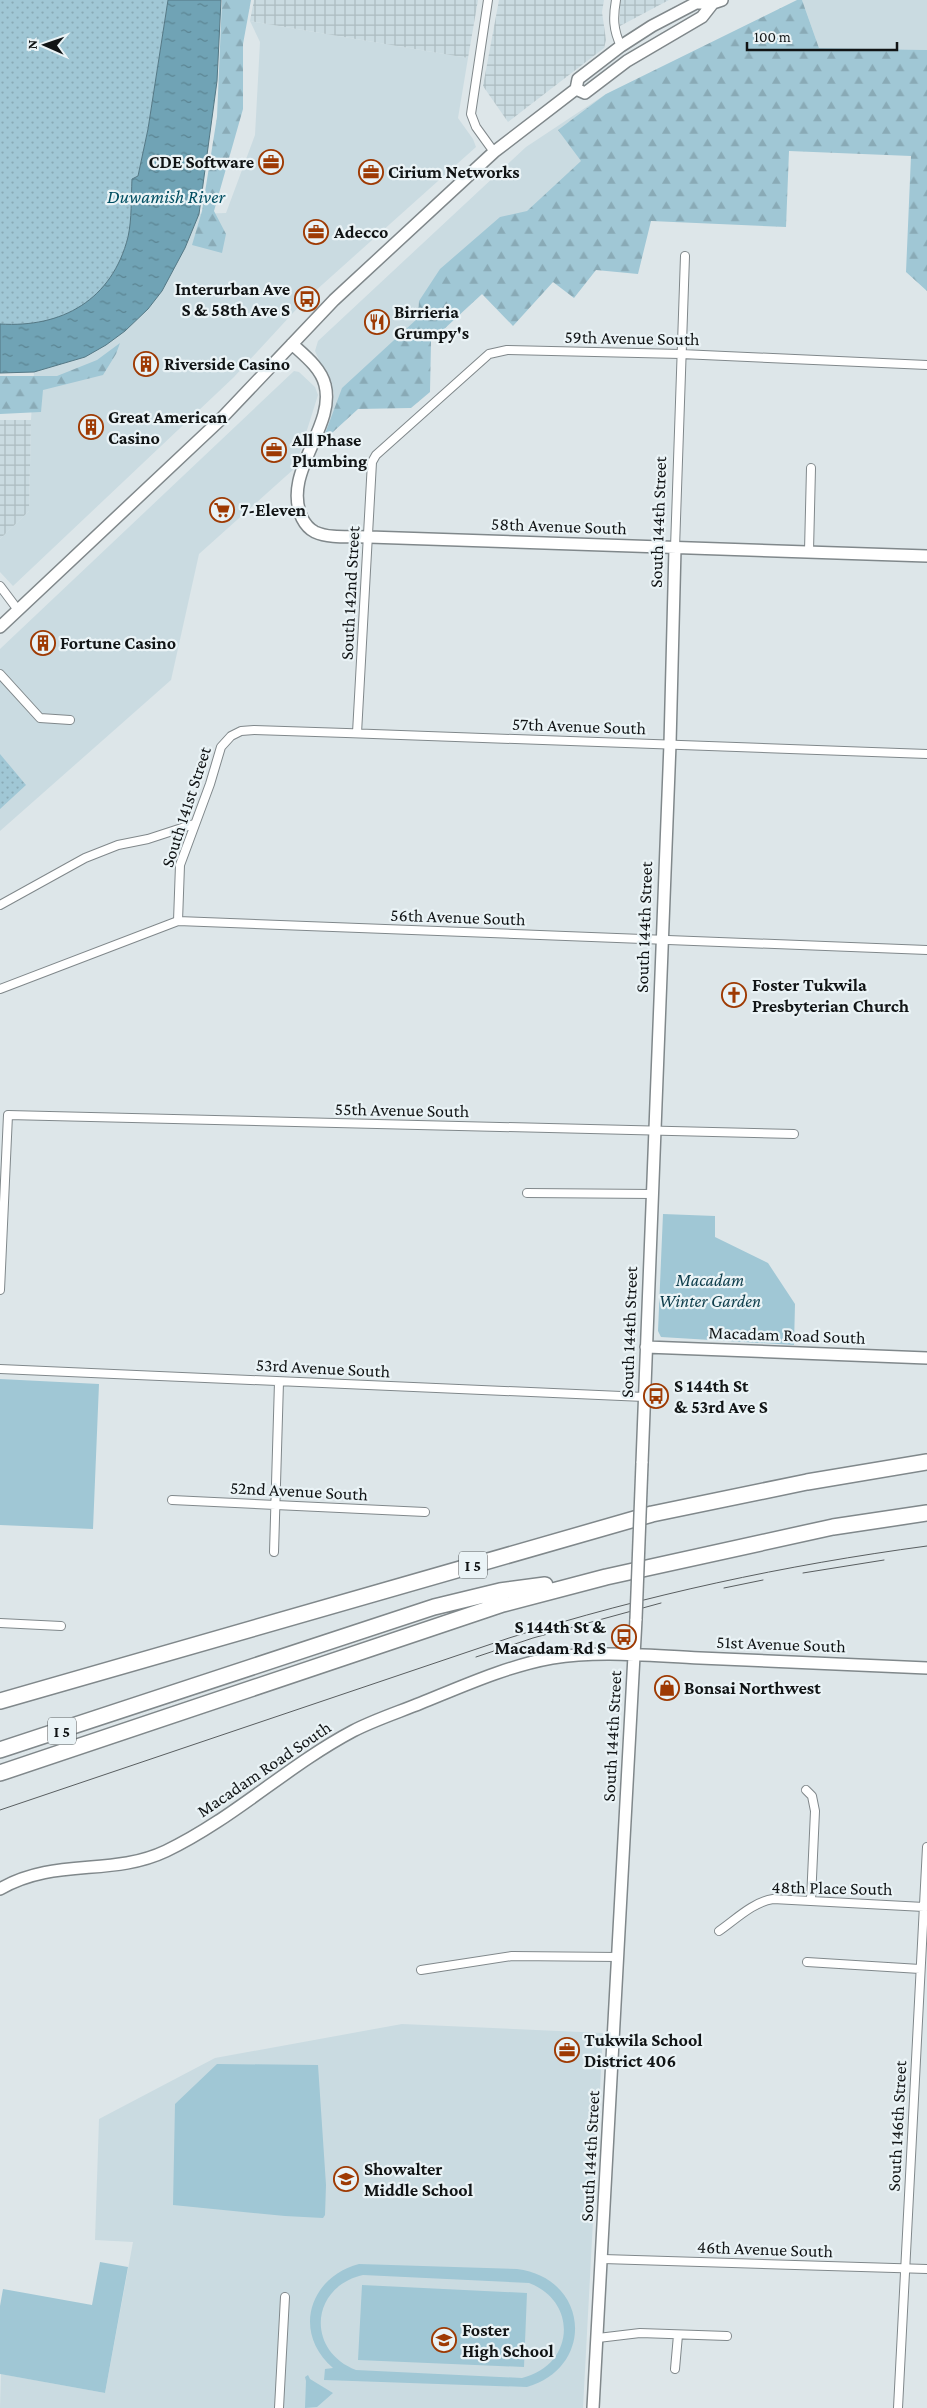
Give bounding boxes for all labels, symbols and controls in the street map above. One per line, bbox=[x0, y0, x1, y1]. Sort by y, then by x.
north arrow bbox=[20, 20, 70, 70]
scale bar bbox=[747, 20, 897, 52]
text: 100 m bbox=[754, 29, 791, 45]
text: N bbox=[24, 39, 40, 50]
office icon: CDE Software bbox=[258, 149, 284, 175]
place label: CDE Software bbox=[149, 152, 254, 172]
office icon: Cirium Networks bbox=[358, 159, 384, 185]
place label: Cirium Networks bbox=[388, 162, 520, 182]
water label: Duwamish River bbox=[107, 186, 226, 207]
office icon: Adecco bbox=[303, 219, 329, 245]
place label: Adecco bbox=[333, 222, 388, 242]
place label: Interurban Ave S & 58th Ave S bbox=[175, 279, 290, 320]
bus stop icon: Interurban Ave S & 58th Ave S bbox=[294, 286, 320, 312]
place label: Birrieria Grumpy's bbox=[394, 302, 469, 343]
restaurant icon: Birrieria Grumpy's bbox=[364, 309, 390, 335]
street label: 59th Avenue South bbox=[564, 327, 700, 349]
building icon: Riverside Casino bbox=[133, 351, 159, 377]
place label: Riverside Casino bbox=[164, 354, 290, 374]
place label: Great American Casino bbox=[108, 407, 228, 448]
building icon: Great American Casino bbox=[78, 414, 104, 440]
place label: All Phase Plumbing bbox=[291, 430, 367, 471]
office icon: All Phase Plumbing bbox=[261, 437, 287, 463]
street label: South 144th Street bbox=[646, 455, 670, 588]
supermarket icon: 7-Eleven bbox=[209, 497, 235, 523]
place label: 7-Eleven bbox=[240, 500, 307, 520]
street label: 58th Avenue South bbox=[491, 514, 628, 538]
street label: South 142nd Street bbox=[337, 524, 364, 661]
building icon: Fortune Casino bbox=[30, 630, 56, 656]
place label: Fortune Casino bbox=[60, 633, 176, 653]
street label: 57th Avenue South bbox=[512, 714, 647, 738]
street label: South 141st Street bbox=[157, 743, 215, 870]
street label: South 144th Street bbox=[632, 860, 656, 993]
street label: 56th Avenue South bbox=[390, 905, 526, 929]
place label: Foster Tukwila Presbyterian Church bbox=[752, 975, 910, 1016]
church icon: Foster Tukwila Presbyterian Church bbox=[721, 982, 747, 1008]
street label: 55th Avenue South bbox=[335, 1099, 470, 1121]
street label: South 144th Street bbox=[617, 1265, 641, 1398]
park label: Macadam Winter Garden bbox=[659, 1270, 761, 1311]
street label: Macadam Road South bbox=[708, 1322, 866, 1348]
street label: 53rd Avenue South bbox=[255, 1354, 391, 1382]
place label: S 144th St & 53rd Ave S bbox=[674, 1376, 768, 1417]
bus stop icon: S 144th St & 53rd Ave S bbox=[643, 1383, 669, 1409]
street label: 52nd Avenue South bbox=[230, 1477, 369, 1505]
road number: I 5 bbox=[459, 1552, 487, 1578]
place label: S 144th St & Macadam Rd S bbox=[494, 1617, 606, 1658]
bus stop icon: S 144th St & Macadam Rd S bbox=[611, 1624, 637, 1650]
street label: 51st Avenue South bbox=[716, 1632, 846, 1656]
street label: South 144th Street bbox=[599, 1669, 625, 1802]
shop icon: Bonsai Northwest bbox=[654, 1675, 680, 1701]
place label: Bonsai Northwest bbox=[684, 1678, 821, 1698]
street label: Macadam Road South bbox=[193, 1717, 335, 1821]
road number: I 5 bbox=[48, 1718, 76, 1744]
street label: 48th Place South bbox=[771, 1877, 893, 1899]
place label: Tukwila School District 406 bbox=[584, 2030, 703, 2071]
office icon: Tukwila School District 406 bbox=[554, 2037, 580, 2063]
street label: South 146th Street bbox=[884, 2059, 910, 2192]
street label: South 144th Street bbox=[577, 2089, 603, 2222]
place label: Showalter Middle School bbox=[364, 2159, 473, 2200]
school or university icon: Showalter Middle School bbox=[333, 2166, 359, 2192]
street label: 46th Avenue South bbox=[697, 2237, 834, 2261]
place label: Foster High School bbox=[462, 2320, 554, 2361]
school or university icon: Foster High School bbox=[431, 2327, 457, 2353]

